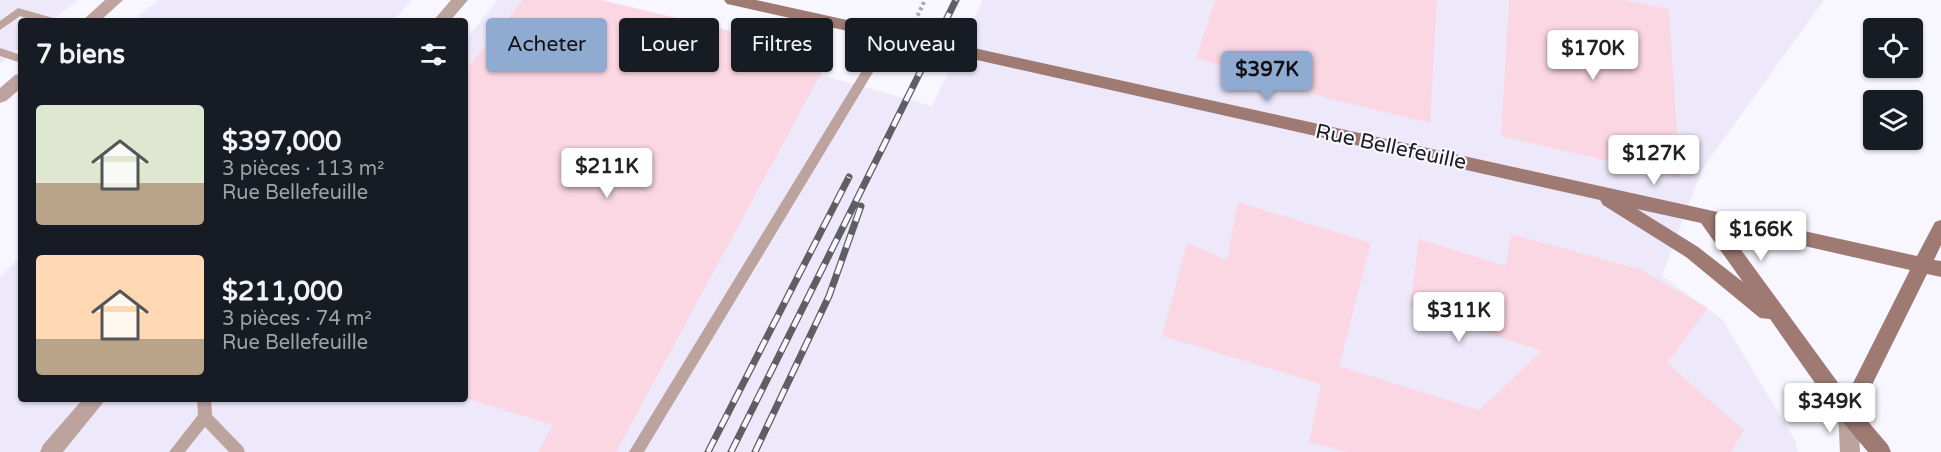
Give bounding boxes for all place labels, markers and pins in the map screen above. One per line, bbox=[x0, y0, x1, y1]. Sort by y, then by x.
pin: $170K bbox=[1551, 30, 1635, 81]
pin: $397K bbox=[1225, 51, 1309, 102]
pin: $127K bbox=[1612, 135, 1696, 186]
pin: $211K bbox=[565, 148, 649, 199]
pin: $166K bbox=[1719, 211, 1803, 262]
pin: $311K bbox=[1417, 292, 1501, 343]
pin: $349K bbox=[1788, 383, 1872, 434]

